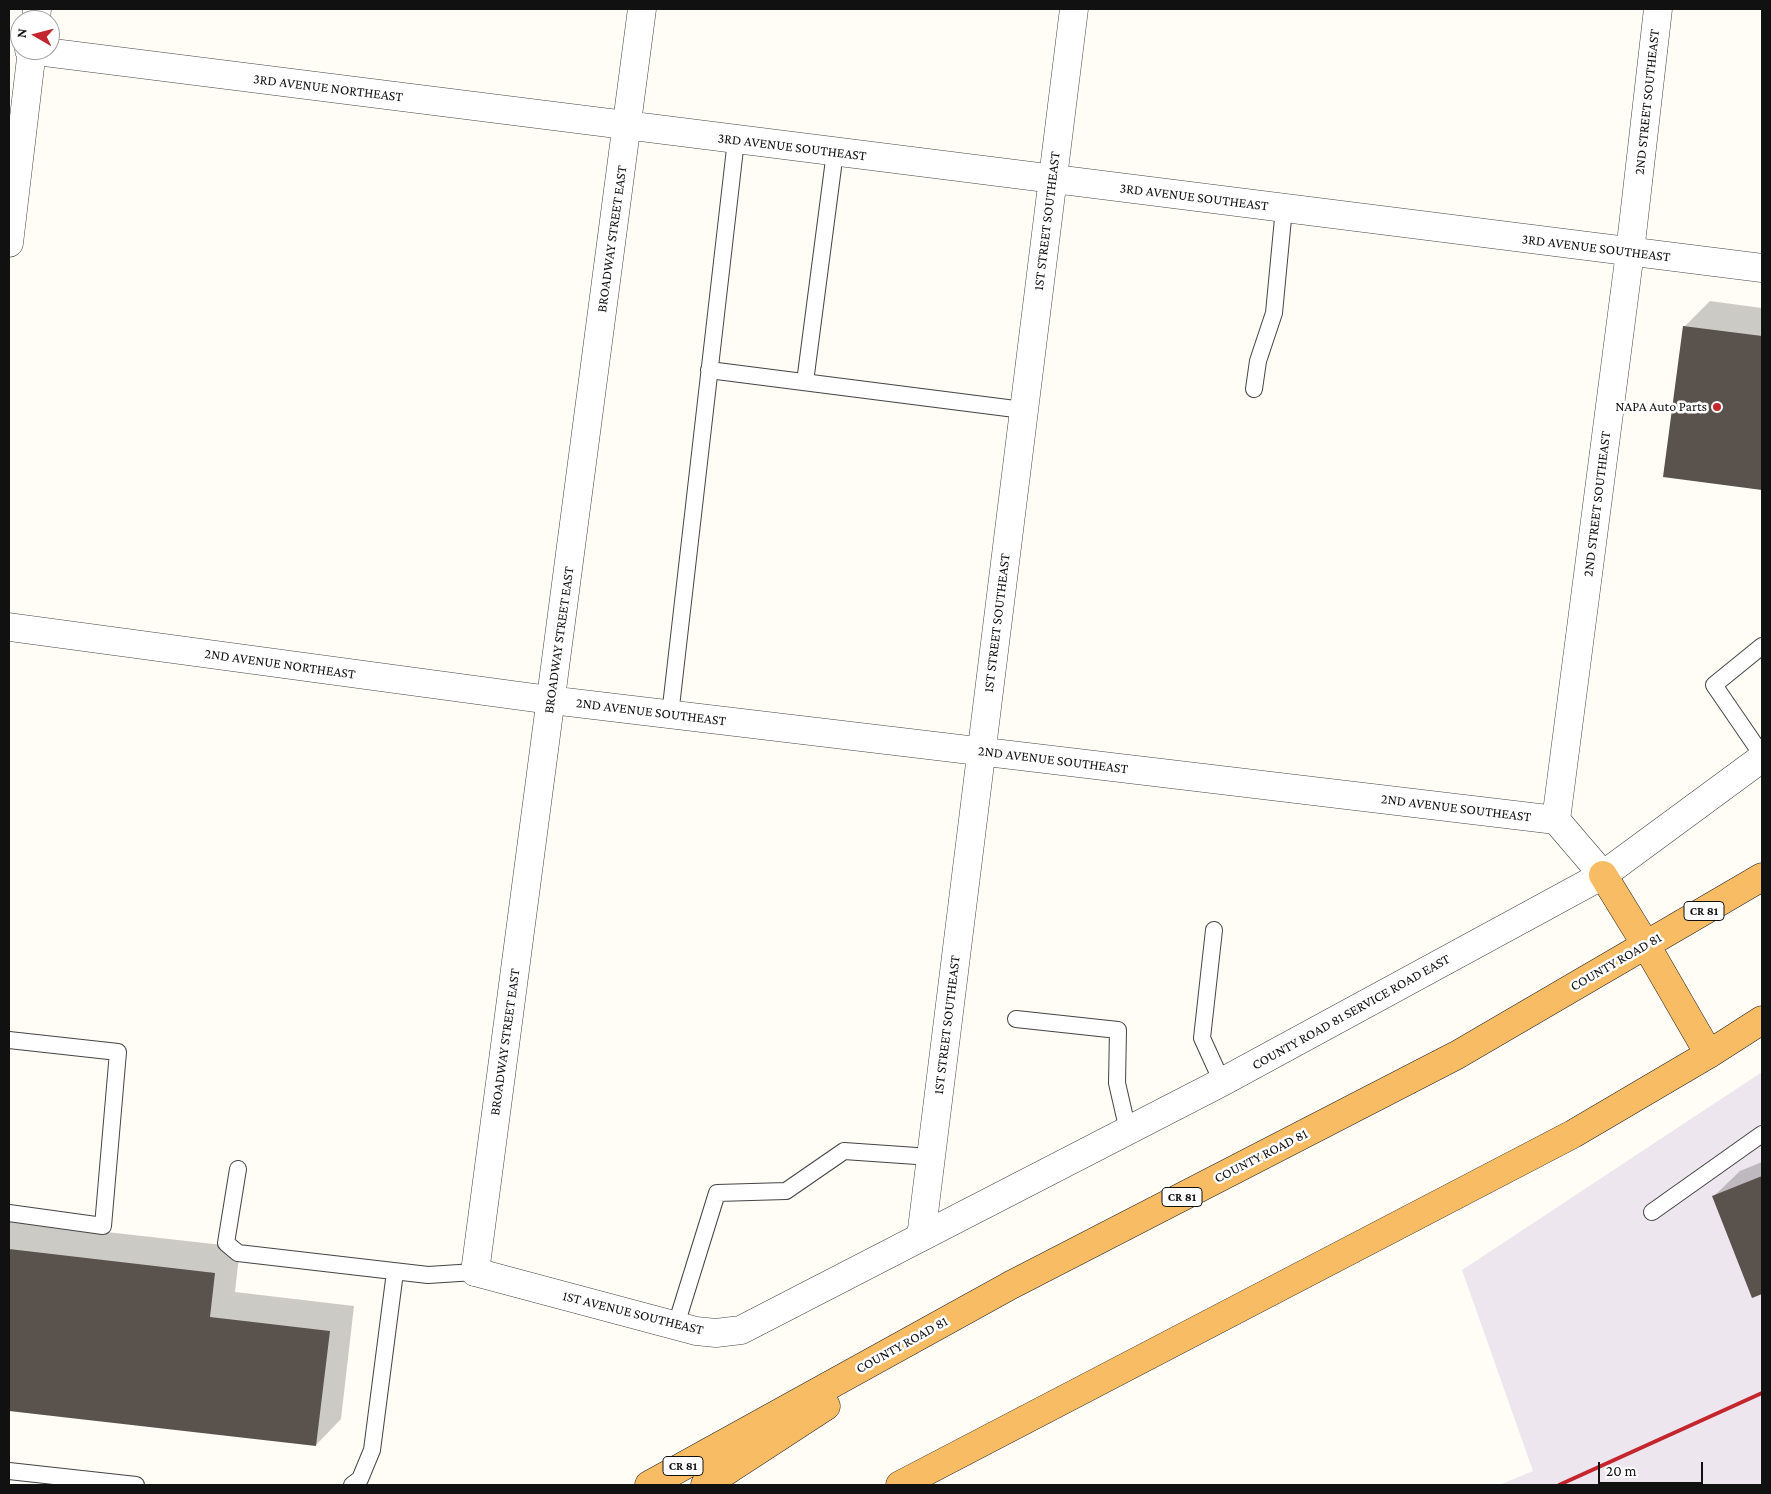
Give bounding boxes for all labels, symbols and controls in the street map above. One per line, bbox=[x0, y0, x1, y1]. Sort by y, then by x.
north arrow bbox=[10, 10, 60, 60]
text: N bbox=[13, 27, 30, 39]
street label: 2ND STREET SOUTHEAST bbox=[1631, 28, 1663, 176]
street label: 3RD AVENUE NORTHEAST bbox=[252, 70, 404, 106]
street label: 3RD AVENUE SOUTHEAST bbox=[717, 130, 867, 164]
street label: 1ST STREET SOUTHEAST bbox=[1030, 150, 1064, 292]
street label: BROADWAY STREET EAST bbox=[593, 164, 631, 314]
street label: 3RD AVENUE SOUTHEAST bbox=[1119, 180, 1269, 214]
street label: 3RD AVENUE SOUTHEAST bbox=[1521, 231, 1671, 265]
place label: NAPA Auto Parts bbox=[1615, 399, 1707, 415]
marker: NAPA Auto Parts bbox=[1711, 401, 1723, 413]
street label: 2ND STREET SOUTHEAST bbox=[1580, 430, 1614, 578]
street label: 1ST STREET SOUTHEAST bbox=[980, 552, 1014, 694]
street label: BROADWAY STREET EAST bbox=[540, 565, 578, 715]
street label: 2ND AVENUE NORTHEAST bbox=[204, 645, 356, 683]
street label: 2ND AVENUE SOUTHEAST bbox=[575, 694, 727, 730]
street label: 2ND AVENUE SOUTHEAST bbox=[977, 742, 1129, 778]
street label: 2ND AVENUE SOUTHEAST bbox=[1380, 790, 1532, 826]
road number: CR 81 bbox=[1684, 901, 1724, 920]
street label: COUNTY ROAD 81 bbox=[1567, 929, 1665, 995]
street label: COUNTY ROAD 81 SERVICE ROAD EAST bbox=[1249, 950, 1453, 1074]
street label: 1ST STREET SOUTHEAST bbox=[930, 954, 964, 1096]
street label: BROADWAY STREET EAST bbox=[486, 967, 524, 1117]
street label: COUNTY ROAD 81 bbox=[1212, 1125, 1310, 1187]
road number: CR 81 bbox=[1162, 1188, 1202, 1206]
street label: 1ST AVENUE SOUTHEAST bbox=[561, 1287, 705, 1339]
street label: COUNTY ROAD 81 bbox=[853, 1313, 951, 1377]
scale bar bbox=[1601, 1452, 1706, 1484]
road number: CR 81 bbox=[663, 1456, 703, 1475]
text: 20 m bbox=[1606, 1463, 1637, 1479]

